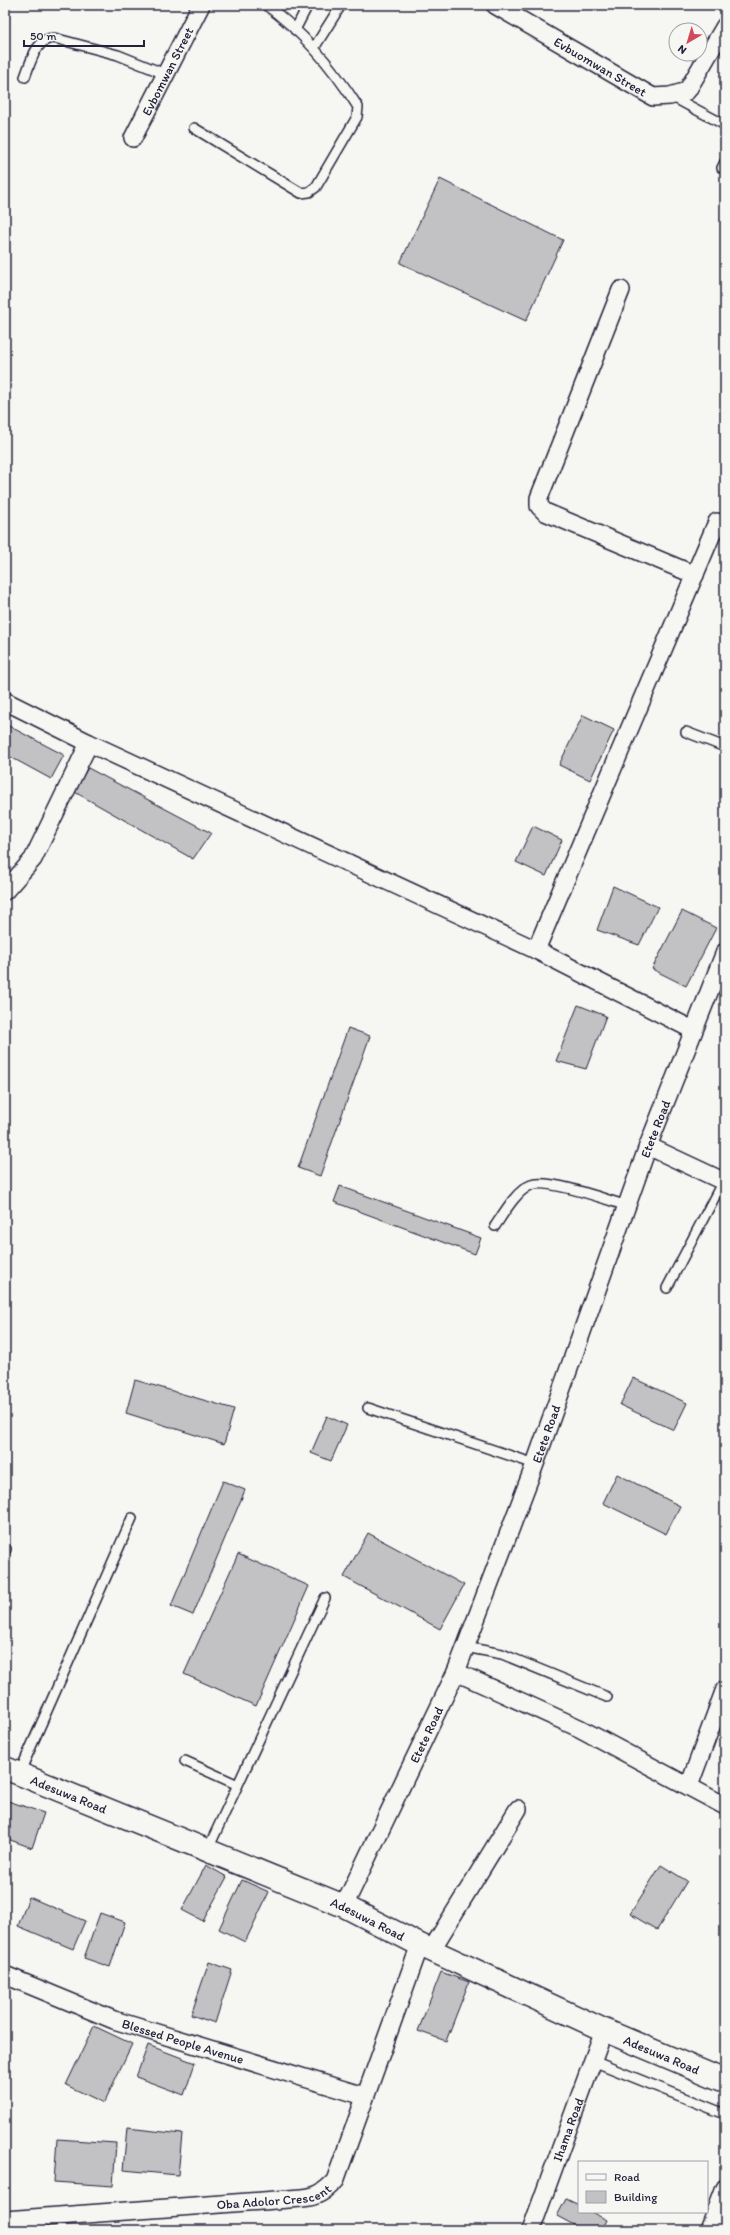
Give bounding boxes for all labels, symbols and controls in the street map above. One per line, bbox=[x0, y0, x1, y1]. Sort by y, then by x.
scale bar bbox=[24, 22, 144, 48]
north arrow bbox=[668, 22, 708, 62]
street label: Evbomwan Street bbox=[139, 25, 196, 118]
text: 50 m bbox=[30, 29, 56, 43]
street label: Evbuomwan Street bbox=[551, 34, 649, 100]
text: N bbox=[675, 42, 689, 57]
street label: Etete Road bbox=[637, 1098, 673, 1160]
street label: Etete Road bbox=[529, 1403, 563, 1465]
street label: Etete Road bbox=[407, 1704, 446, 1765]
street label: Adesuwa Road bbox=[28, 1772, 109, 1817]
street label: Adesuwa Road bbox=[328, 1894, 407, 1944]
street label: Blessed People Avenue bbox=[120, 2016, 246, 2067]
street label: Adesuwa Road bbox=[621, 2032, 702, 2078]
street label: Ihama Road bbox=[550, 2096, 587, 2164]
legend bbox=[578, 2161, 708, 2213]
text: Road bbox=[614, 2170, 640, 2184]
street label: Oba Adolor Crescent bbox=[216, 2181, 334, 2212]
text: Building bbox=[614, 2190, 658, 2204]

